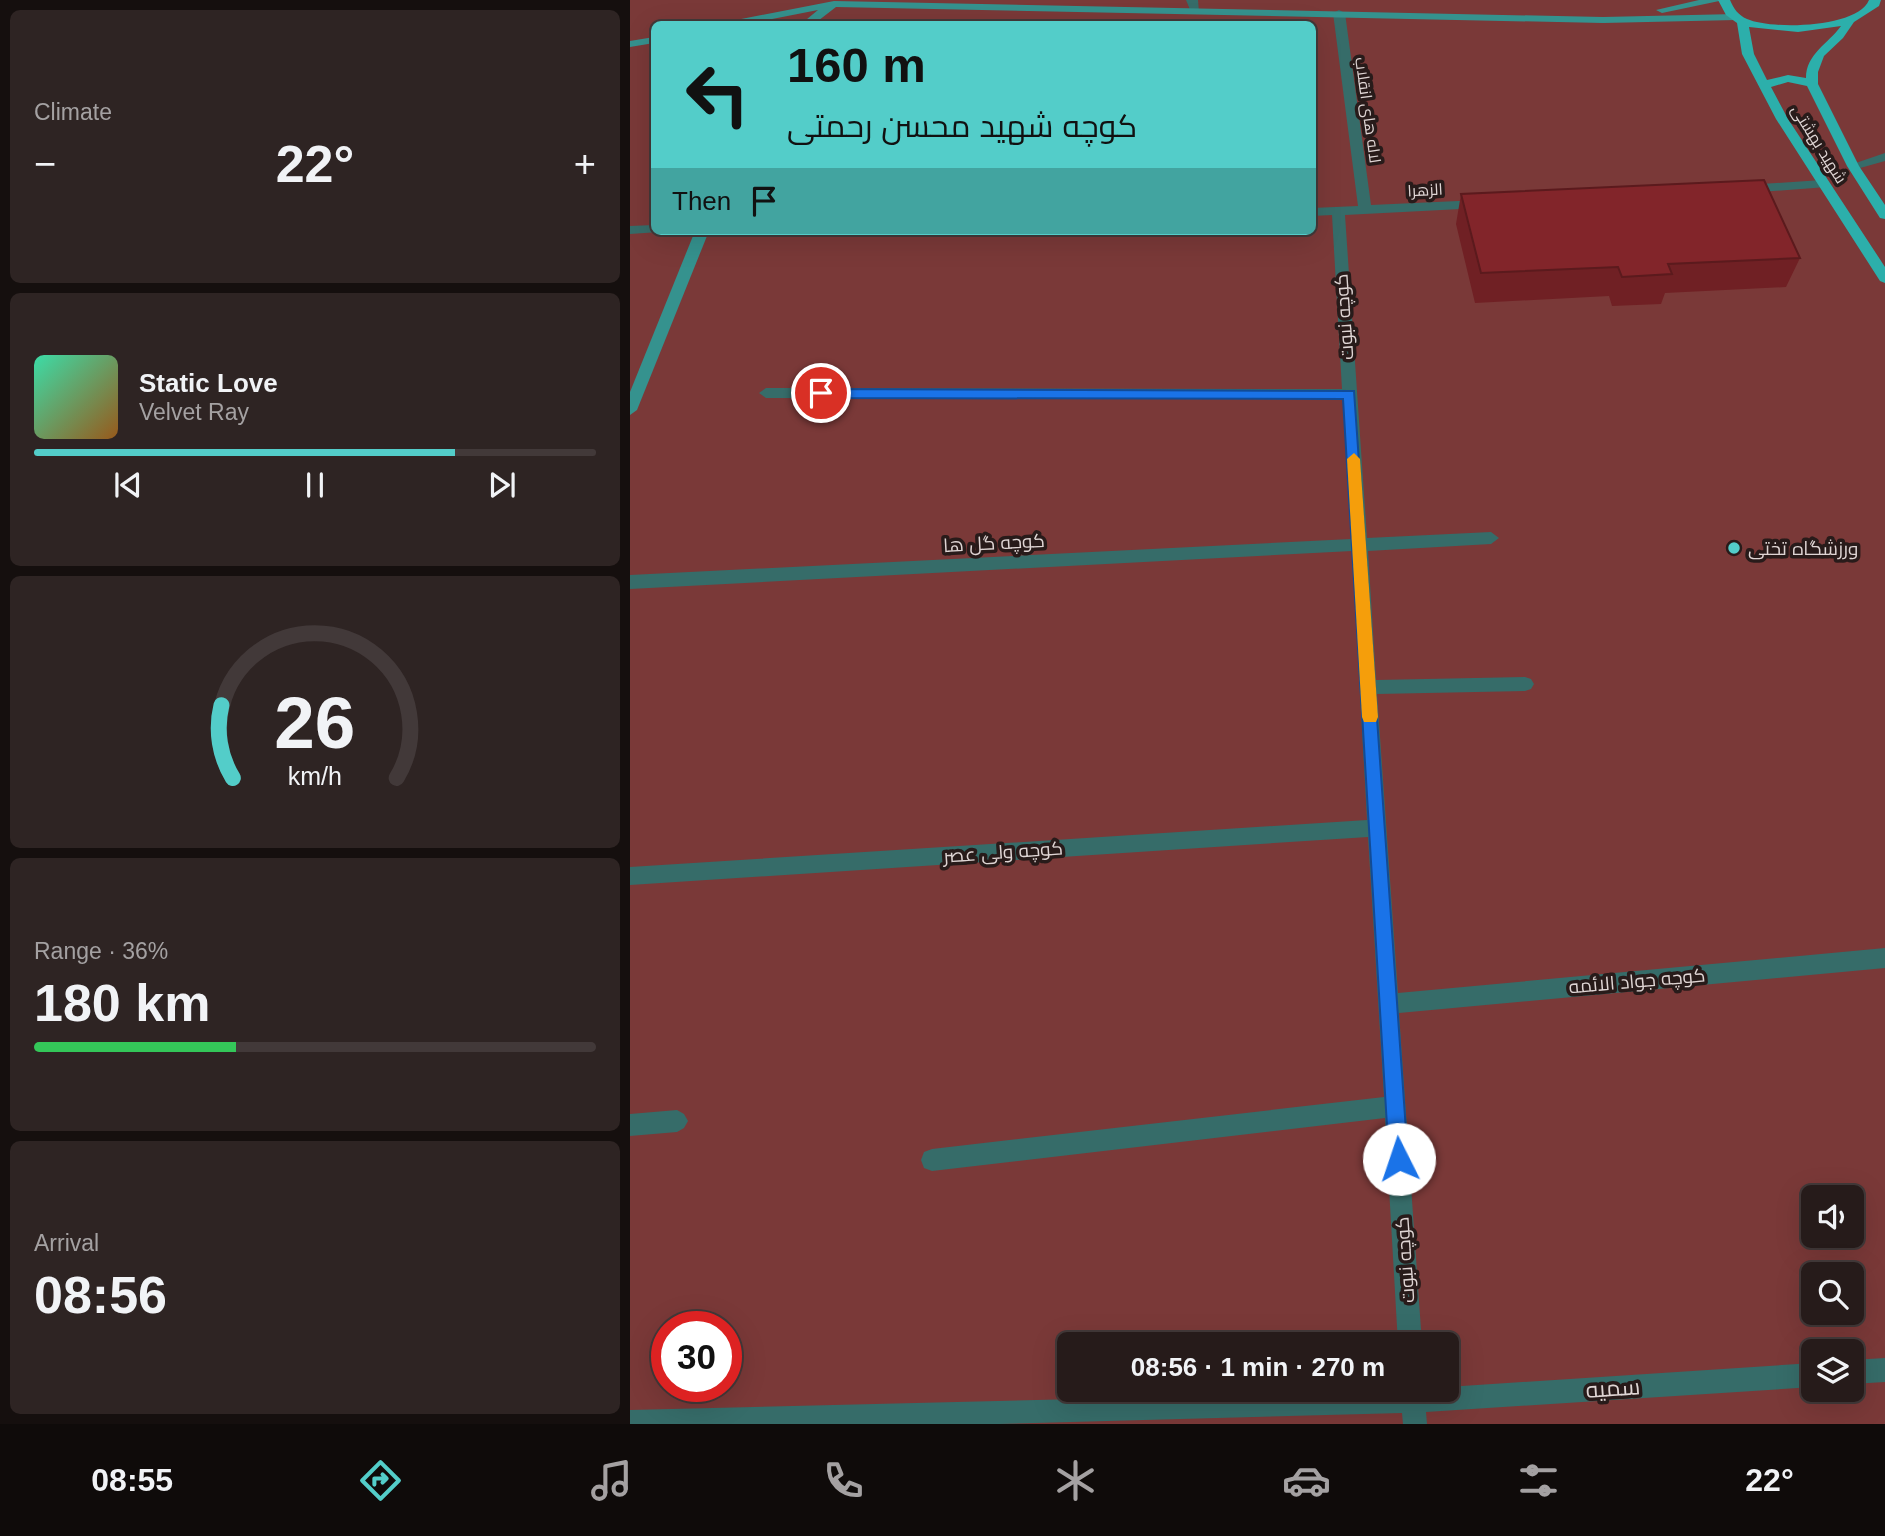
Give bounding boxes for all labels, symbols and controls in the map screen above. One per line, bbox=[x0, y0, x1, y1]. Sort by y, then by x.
text: 160 m bbox=[787, 38, 926, 92]
icon: left bbox=[672, 49, 763, 140]
street label: لاله های انقلاب bbox=[1350, 56, 1384, 164]
text: Climate bbox=[34, 99, 112, 125]
street label: شهید بهشتی bbox=[1787, 102, 1850, 187]
text: کوچه شهید محسن رحمتی bbox=[787, 108, 1137, 144]
text: 22° bbox=[276, 135, 354, 193]
text: − bbox=[34, 143, 56, 185]
text: + bbox=[574, 143, 596, 185]
street label: الزهرا bbox=[1407, 181, 1443, 200]
icon: arrive bbox=[745, 182, 783, 220]
text: Then bbox=[672, 186, 731, 216]
street label: کوچه نبوت bbox=[1331, 273, 1359, 361]
pin bbox=[791, 363, 851, 423]
text: Static Love bbox=[139, 368, 278, 398]
icon: arrive bbox=[802, 374, 840, 412]
text: Velvet Ray bbox=[139, 399, 249, 425]
icon: previous bbox=[109, 466, 147, 504]
icon: pause bbox=[296, 466, 334, 504]
icon: next bbox=[483, 466, 521, 504]
street label: کوچه گل ها bbox=[943, 530, 1045, 558]
place label: ورزشگاه تختی bbox=[1748, 538, 1858, 560]
marker: ورزشگاه تختی bbox=[1726, 540, 1742, 556]
text: 26 bbox=[275, 682, 355, 763]
text: km/h bbox=[288, 762, 342, 790]
street label: کوچه ولی عصر bbox=[942, 837, 1064, 869]
text: Range · 36% bbox=[34, 938, 168, 964]
street label: کوچه جواد الائمه bbox=[1568, 965, 1706, 999]
text: 180 km bbox=[34, 974, 210, 1032]
position arrow bbox=[1362, 1122, 1436, 1196]
map controls bbox=[1801, 1185, 1864, 1402]
button: sound bbox=[1801, 1185, 1864, 1248]
street label: کوچه نبوت bbox=[1392, 1216, 1420, 1304]
text: Arrival bbox=[34, 1230, 99, 1256]
button: search bbox=[1801, 1262, 1864, 1325]
text: 08:56 bbox=[34, 1266, 167, 1324]
speed limit sign: 30 bbox=[651, 1311, 742, 1402]
button: layers bbox=[1801, 1339, 1864, 1402]
text: 08:56 · 1 min · 270 m bbox=[1131, 1352, 1385, 1382]
street label: سمیه bbox=[1585, 1373, 1641, 1403]
icon: directions bbox=[356, 1456, 405, 1505]
icon: music bbox=[587, 1456, 636, 1505]
icon: phone bbox=[819, 1456, 868, 1505]
icon: climate bbox=[1051, 1456, 1100, 1505]
icon: car bbox=[1282, 1456, 1331, 1505]
icon: filters bbox=[1514, 1456, 1563, 1505]
text: 08:55 bbox=[91, 1462, 173, 1498]
text: 22° bbox=[1745, 1462, 1794, 1498]

